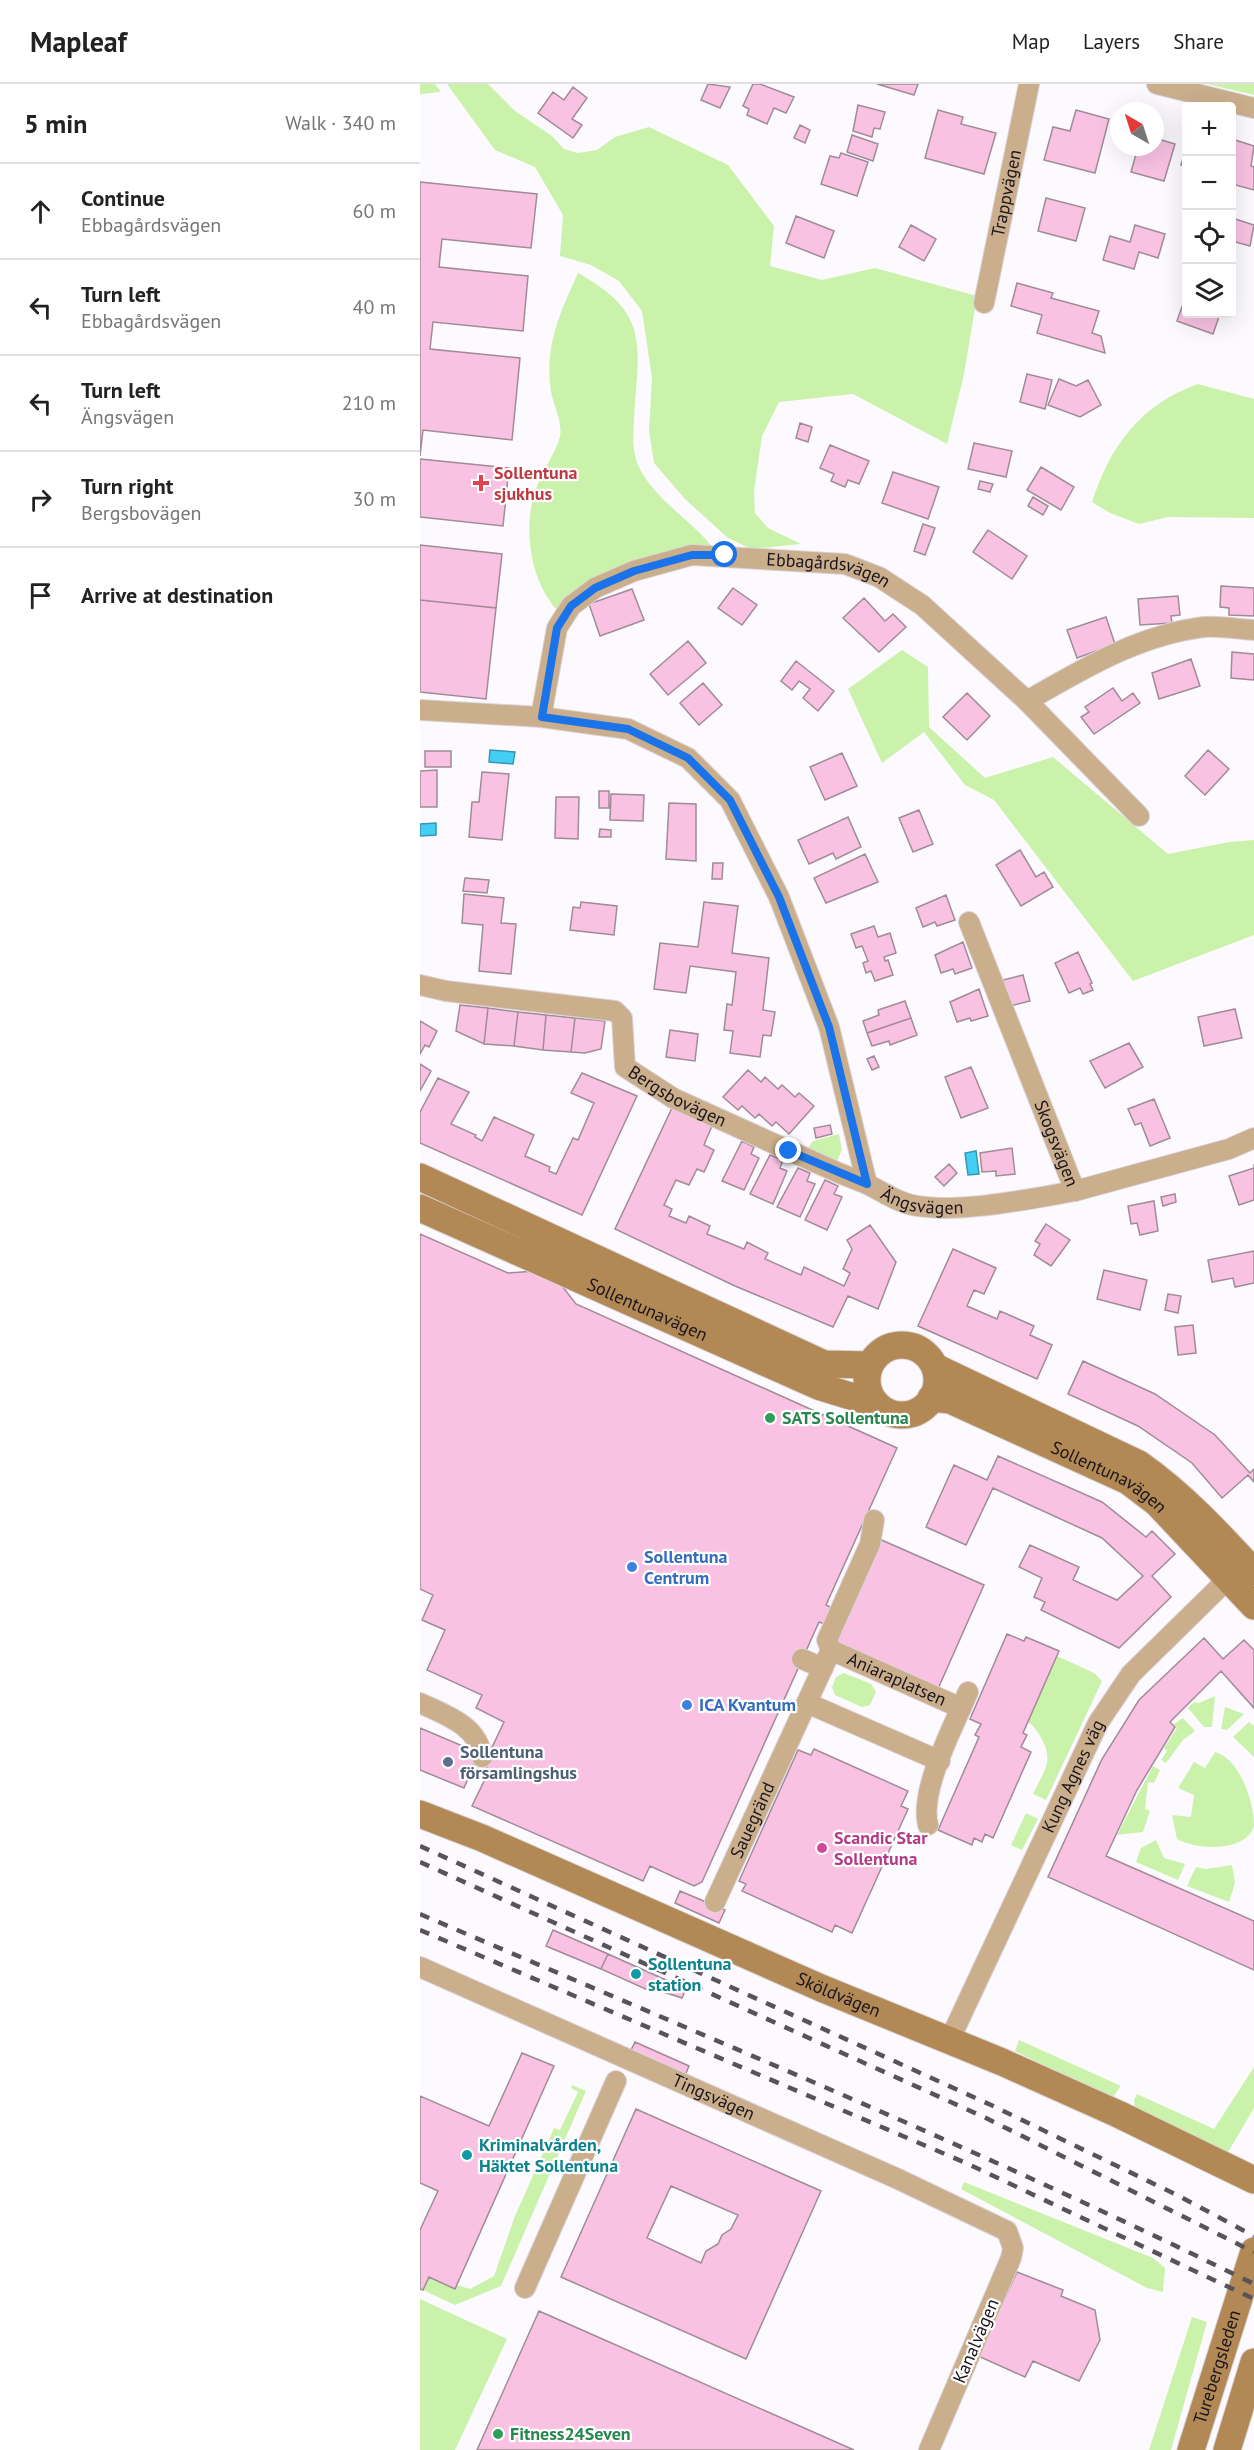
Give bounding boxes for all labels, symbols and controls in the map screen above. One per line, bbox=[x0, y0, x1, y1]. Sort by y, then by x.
text: Mapleaf bbox=[30, 23, 127, 60]
text: Map bbox=[1012, 28, 1050, 55]
text: Layers bbox=[1083, 28, 1140, 55]
text: Share bbox=[1173, 28, 1224, 55]
north arrow bbox=[1110, 102, 1164, 156]
map controls bbox=[1182, 102, 1236, 318]
button: + bbox=[1182, 102, 1236, 156]
text: 5 min bbox=[24, 107, 87, 140]
text: Walk · 340 m bbox=[285, 110, 396, 136]
street label: Trappvägen bbox=[986, 147, 1026, 239]
button: − bbox=[1182, 156, 1236, 210]
text: Continue bbox=[81, 184, 165, 212]
icon: ahead bbox=[24, 195, 57, 228]
text: 60 m bbox=[353, 198, 396, 224]
button: locate bbox=[1182, 210, 1236, 264]
text: Ebbagårdsvägen bbox=[81, 212, 221, 238]
button: layers bbox=[1182, 264, 1236, 318]
text: Turn left bbox=[81, 280, 161, 308]
icon: left bbox=[24, 291, 57, 324]
text: 40 m bbox=[353, 294, 396, 320]
text: Ebbagårdsvägen bbox=[81, 308, 221, 334]
text: Turn left bbox=[81, 376, 161, 404]
icon: left bbox=[24, 387, 57, 420]
text: 210 m bbox=[342, 390, 396, 416]
text: Ängsvägen bbox=[81, 404, 174, 430]
place label: Sollentuna sjukhus bbox=[494, 461, 578, 505]
text: Turn right bbox=[81, 472, 173, 500]
marker: Sollentuna sjukhus bbox=[472, 474, 490, 492]
icon: right bbox=[24, 483, 57, 516]
text: 30 m bbox=[353, 486, 396, 512]
text: Bergsbovägen bbox=[81, 500, 201, 526]
route start bbox=[711, 541, 737, 567]
street label: Ebbagårdsvägen bbox=[766, 547, 895, 592]
icon: arrive bbox=[24, 579, 57, 612]
text: Arrive at destination bbox=[81, 581, 273, 609]
street label: Bergsbovägen bbox=[624, 1060, 730, 1132]
street label: Skogsvägen bbox=[1029, 1097, 1084, 1190]
route end bbox=[775, 1137, 801, 1163]
street label: Ängsvägen bbox=[877, 1182, 964, 1219]
street label: Sollentunavägen bbox=[584, 1272, 711, 1346]
place label: SATS Sollentuna bbox=[782, 1406, 909, 1429]
marker: SATS Sollentuna bbox=[763, 1411, 777, 1425]
street label: Sollentunavägen bbox=[1047, 1435, 1172, 1518]
place label: Sollentuna Centrum bbox=[644, 1545, 728, 1589]
marker: Sollentuna Centrum bbox=[625, 1560, 639, 1574]
street label: Aniaraplatsen bbox=[844, 1647, 950, 1711]
place label: ICA Kvantum bbox=[699, 1693, 796, 1716]
marker: ICA Kvantum bbox=[680, 1698, 694, 1712]
street label: Kung Agnes väg bbox=[1036, 1716, 1109, 1836]
place label: Sollentuna församlingshus bbox=[460, 1740, 577, 1784]
marker: Sollentuna församlingshus bbox=[441, 1755, 455, 1769]
street label: Sauegränd bbox=[725, 1778, 780, 1862]
place label: Scandic Star Sollentuna bbox=[834, 1826, 928, 1870]
marker: Scandic Star Sollentuna bbox=[815, 1841, 829, 1855]
place label: Sollentuna station bbox=[648, 1952, 732, 1996]
marker: Sollentuna station bbox=[629, 1967, 643, 1981]
street label: Sköldvägen bbox=[793, 1967, 884, 2022]
street label: Tingsvägen bbox=[669, 2068, 759, 2125]
place label: Kriminalvården, Häktet Sollentuna bbox=[479, 2133, 618, 2177]
marker: Kriminalvården, Häktet Sollentuna bbox=[460, 2148, 474, 2162]
street label: Kanalvägen bbox=[947, 2295, 1004, 2387]
street label: Turebergsleden bbox=[1188, 2307, 1246, 2427]
place label: Fitness24Seven bbox=[510, 2422, 631, 2445]
marker: Fitness24Seven bbox=[491, 2427, 505, 2441]

